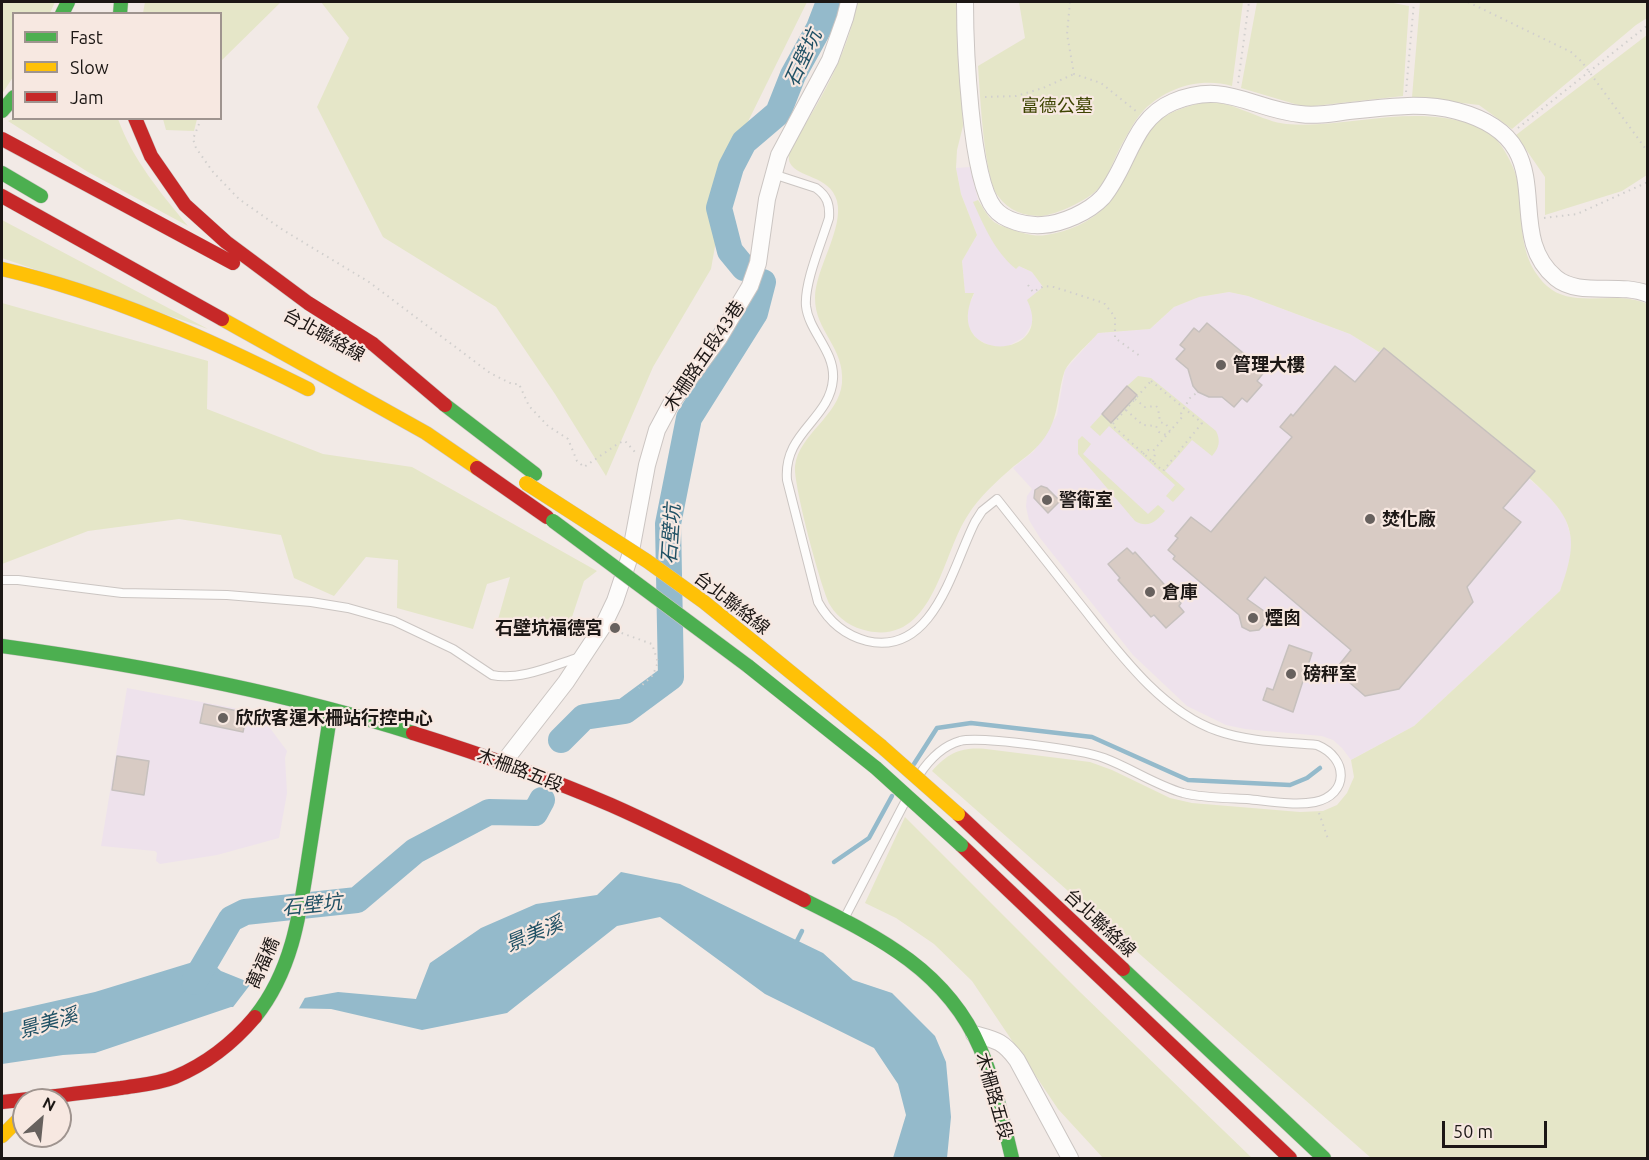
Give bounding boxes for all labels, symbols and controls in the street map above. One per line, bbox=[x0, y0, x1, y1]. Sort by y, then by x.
legend bbox=[12, 12, 222, 120]
water label: 石壁坑 bbox=[779, 26, 827, 90]
text: Fast bbox=[70, 27, 103, 47]
text: Slow bbox=[70, 57, 109, 77]
text: Jam bbox=[70, 87, 104, 107]
park label: 富德公墓 bbox=[1021, 95, 1093, 117]
street label: 木柵路五段43巷 bbox=[659, 297, 749, 415]
street label: 台北聯絡線 bbox=[279, 304, 369, 366]
place label: 管理大樓 bbox=[1233, 354, 1305, 376]
marker: 管理大樓 bbox=[1214, 358, 1228, 372]
place label: 警衛室 bbox=[1059, 489, 1113, 511]
marker: 警衛室 bbox=[1040, 493, 1054, 507]
water label: 石壁坑 bbox=[657, 503, 685, 565]
place label: 焚化廠 bbox=[1382, 508, 1436, 530]
marker: 焚化廠 bbox=[1363, 512, 1377, 526]
street label: 台北聯絡線 bbox=[690, 567, 774, 639]
place label: 倉庫 bbox=[1162, 581, 1198, 603]
marker: 倉庫 bbox=[1143, 585, 1157, 599]
place label: 煙囪 bbox=[1265, 607, 1301, 629]
marker: 煙囪 bbox=[1246, 611, 1260, 625]
place label: 石壁坑福德宮 bbox=[495, 617, 603, 639]
marker: 石壁坑福德宮 bbox=[608, 621, 622, 635]
place label: 磅秤室 bbox=[1303, 663, 1357, 685]
marker: 磅秤室 bbox=[1284, 667, 1298, 681]
place label: 欣欣客運木柵站行控中心 bbox=[235, 707, 433, 729]
marker: 欣欣客運木柵站行控中心 bbox=[216, 711, 230, 725]
street label: 木柵路五段 bbox=[474, 744, 566, 796]
street label: 台北聯絡線 bbox=[1060, 884, 1140, 962]
water label: 石壁坑 bbox=[281, 890, 343, 920]
water label: 景美溪 bbox=[502, 911, 566, 957]
street label: 萬福橋 bbox=[242, 934, 284, 992]
water label: 景美溪 bbox=[16, 1003, 80, 1043]
street label: 木柵路五段 bbox=[971, 1050, 1017, 1142]
north arrow bbox=[12, 1088, 72, 1148]
text: N bbox=[40, 1093, 59, 1114]
scale bar bbox=[1445, 1109, 1550, 1147]
text: 50 m bbox=[1453, 1121, 1493, 1141]

